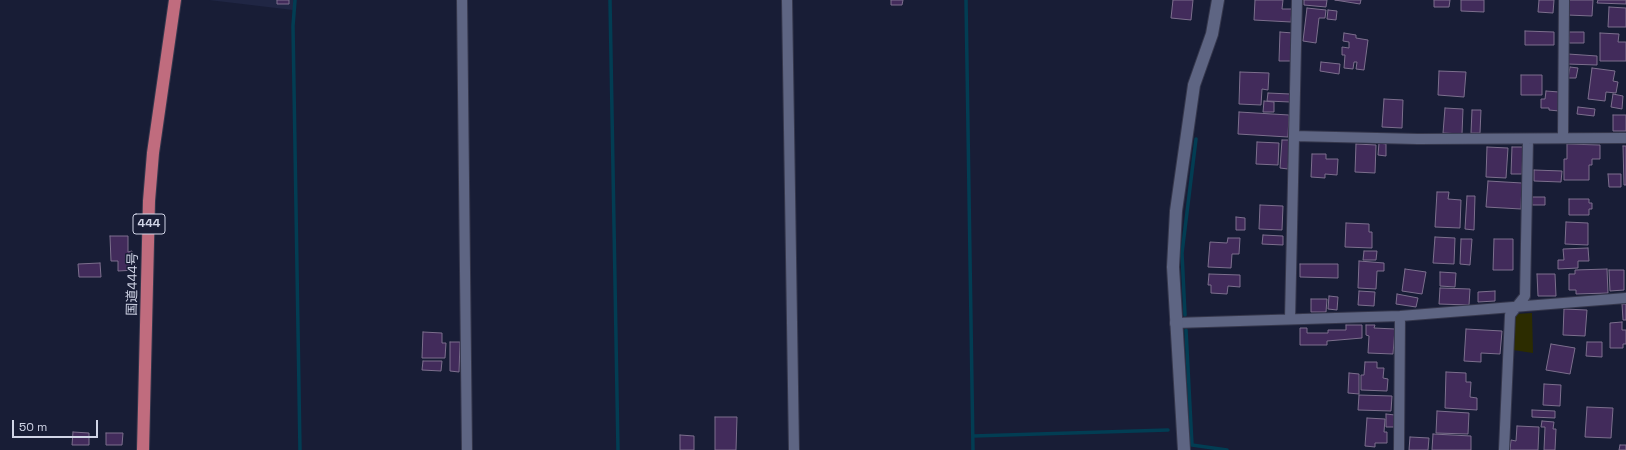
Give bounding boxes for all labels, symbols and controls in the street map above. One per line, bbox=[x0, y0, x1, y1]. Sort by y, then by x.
road number: 444 bbox=[133, 214, 165, 234]
street label: 国道444号 bbox=[125, 252, 141, 316]
scale bar bbox=[14, 412, 100, 438]
text: 50 m bbox=[19, 419, 47, 435]

